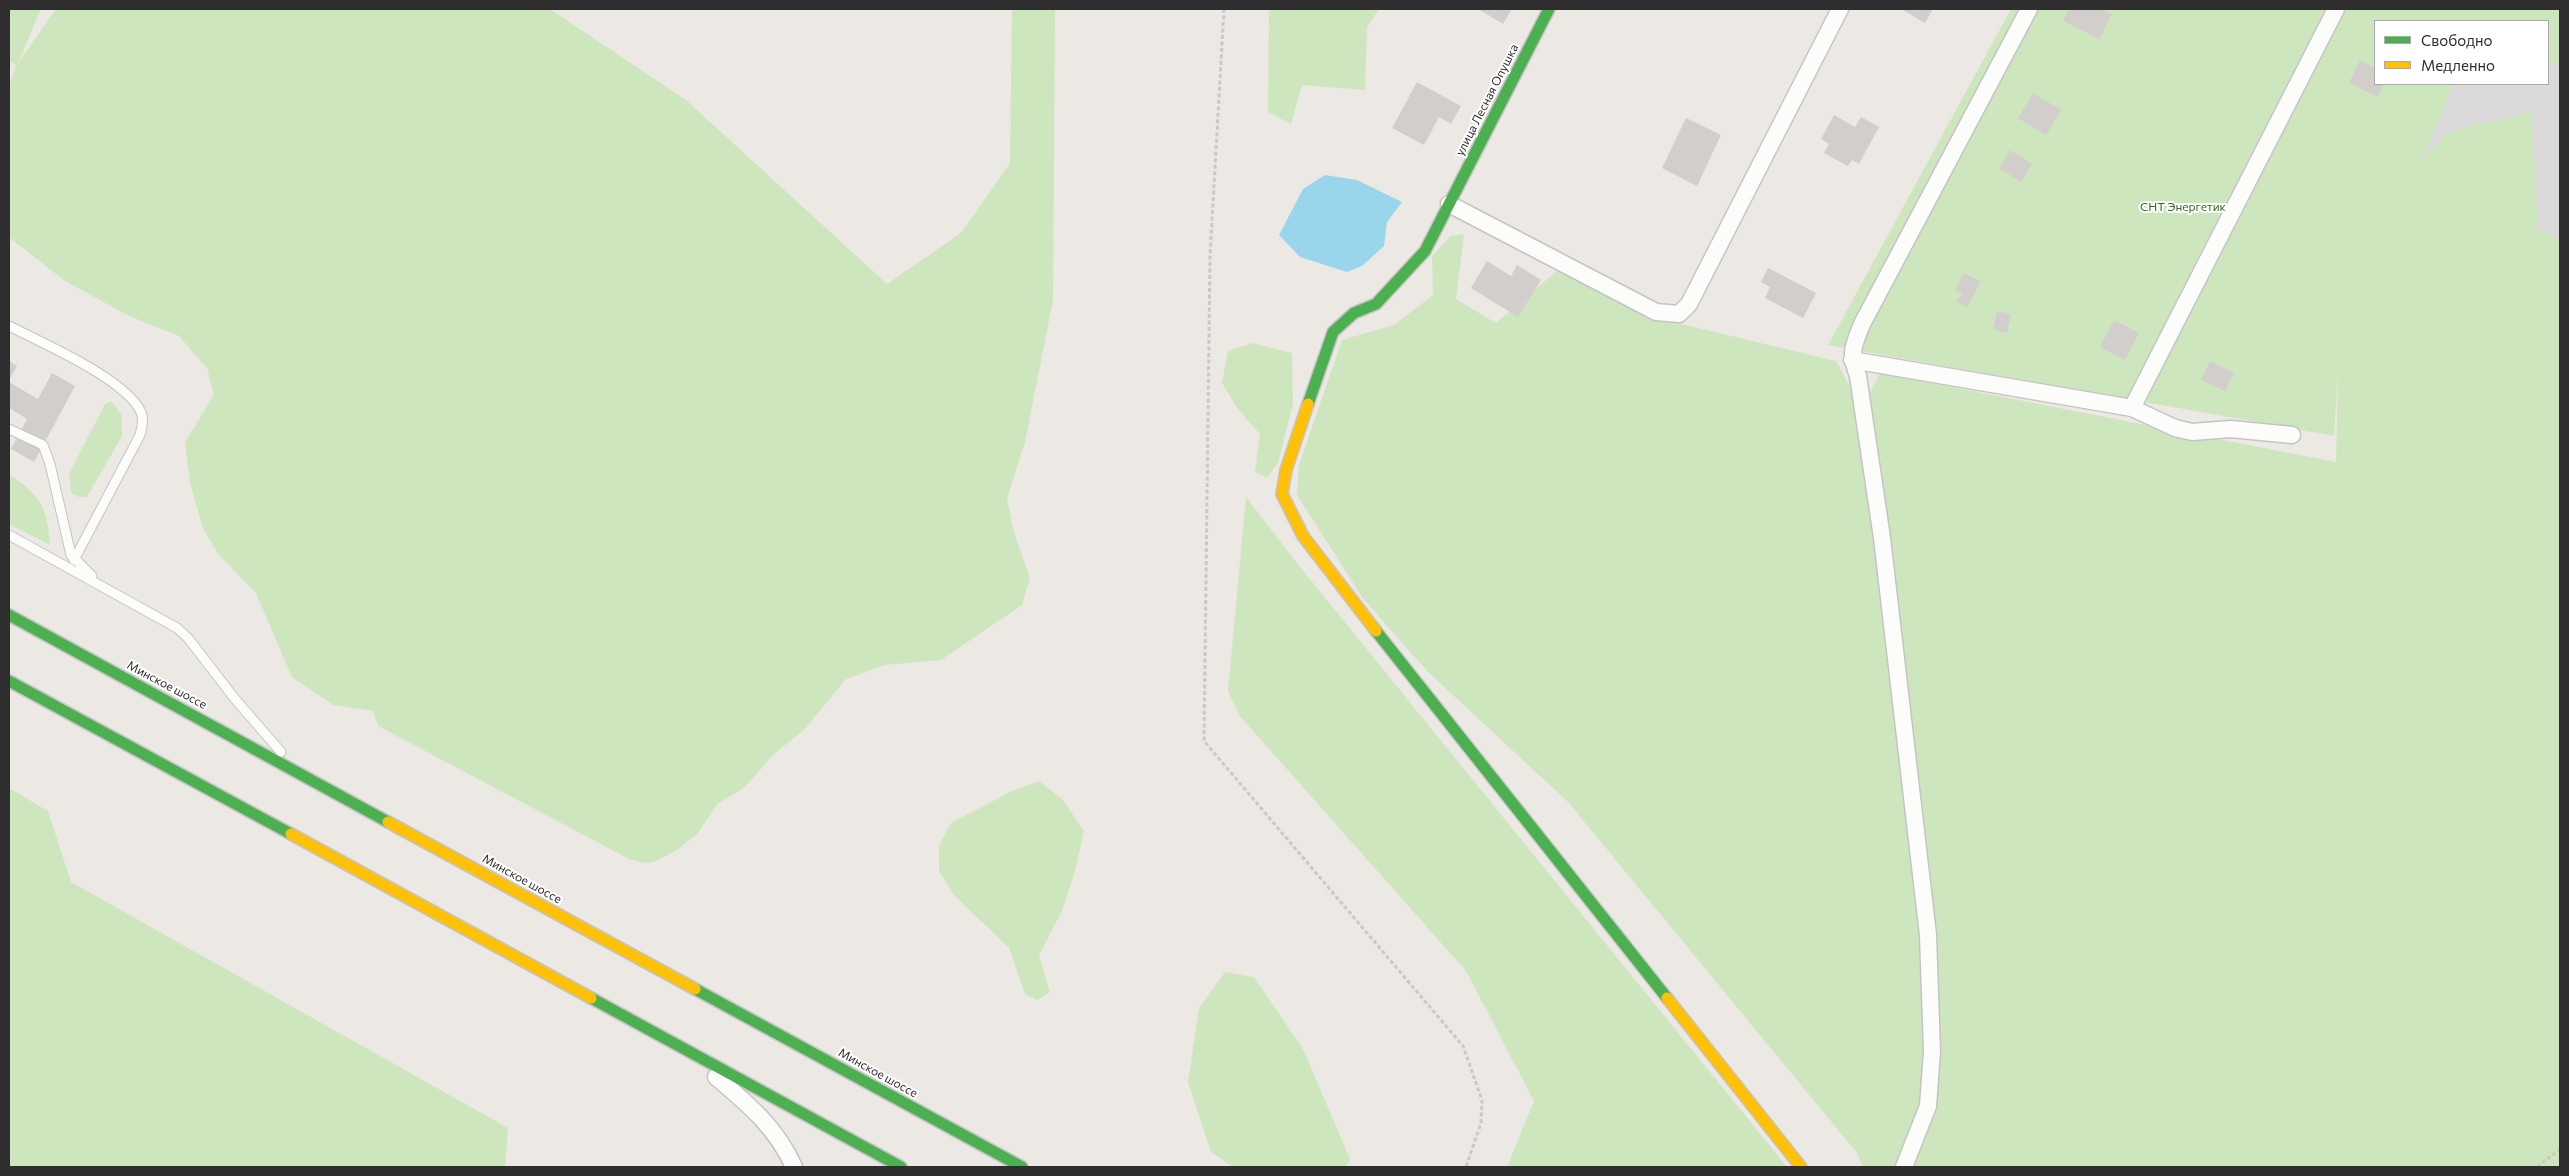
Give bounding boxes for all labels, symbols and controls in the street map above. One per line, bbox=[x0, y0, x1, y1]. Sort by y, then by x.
legend bbox=[2374, 20, 2549, 85]
text: Свободно bbox=[2421, 31, 2492, 49]
street label: улица Лесная Опушка bbox=[1453, 42, 1521, 158]
text: Медленно bbox=[2421, 56, 2495, 74]
park label: СНТ Энергетик bbox=[2140, 200, 2226, 214]
street label: Минское шоссе bbox=[125, 658, 209, 712]
street label: Минское шоссе bbox=[480, 851, 564, 907]
street label: Минское шоссе bbox=[836, 1045, 920, 1101]

